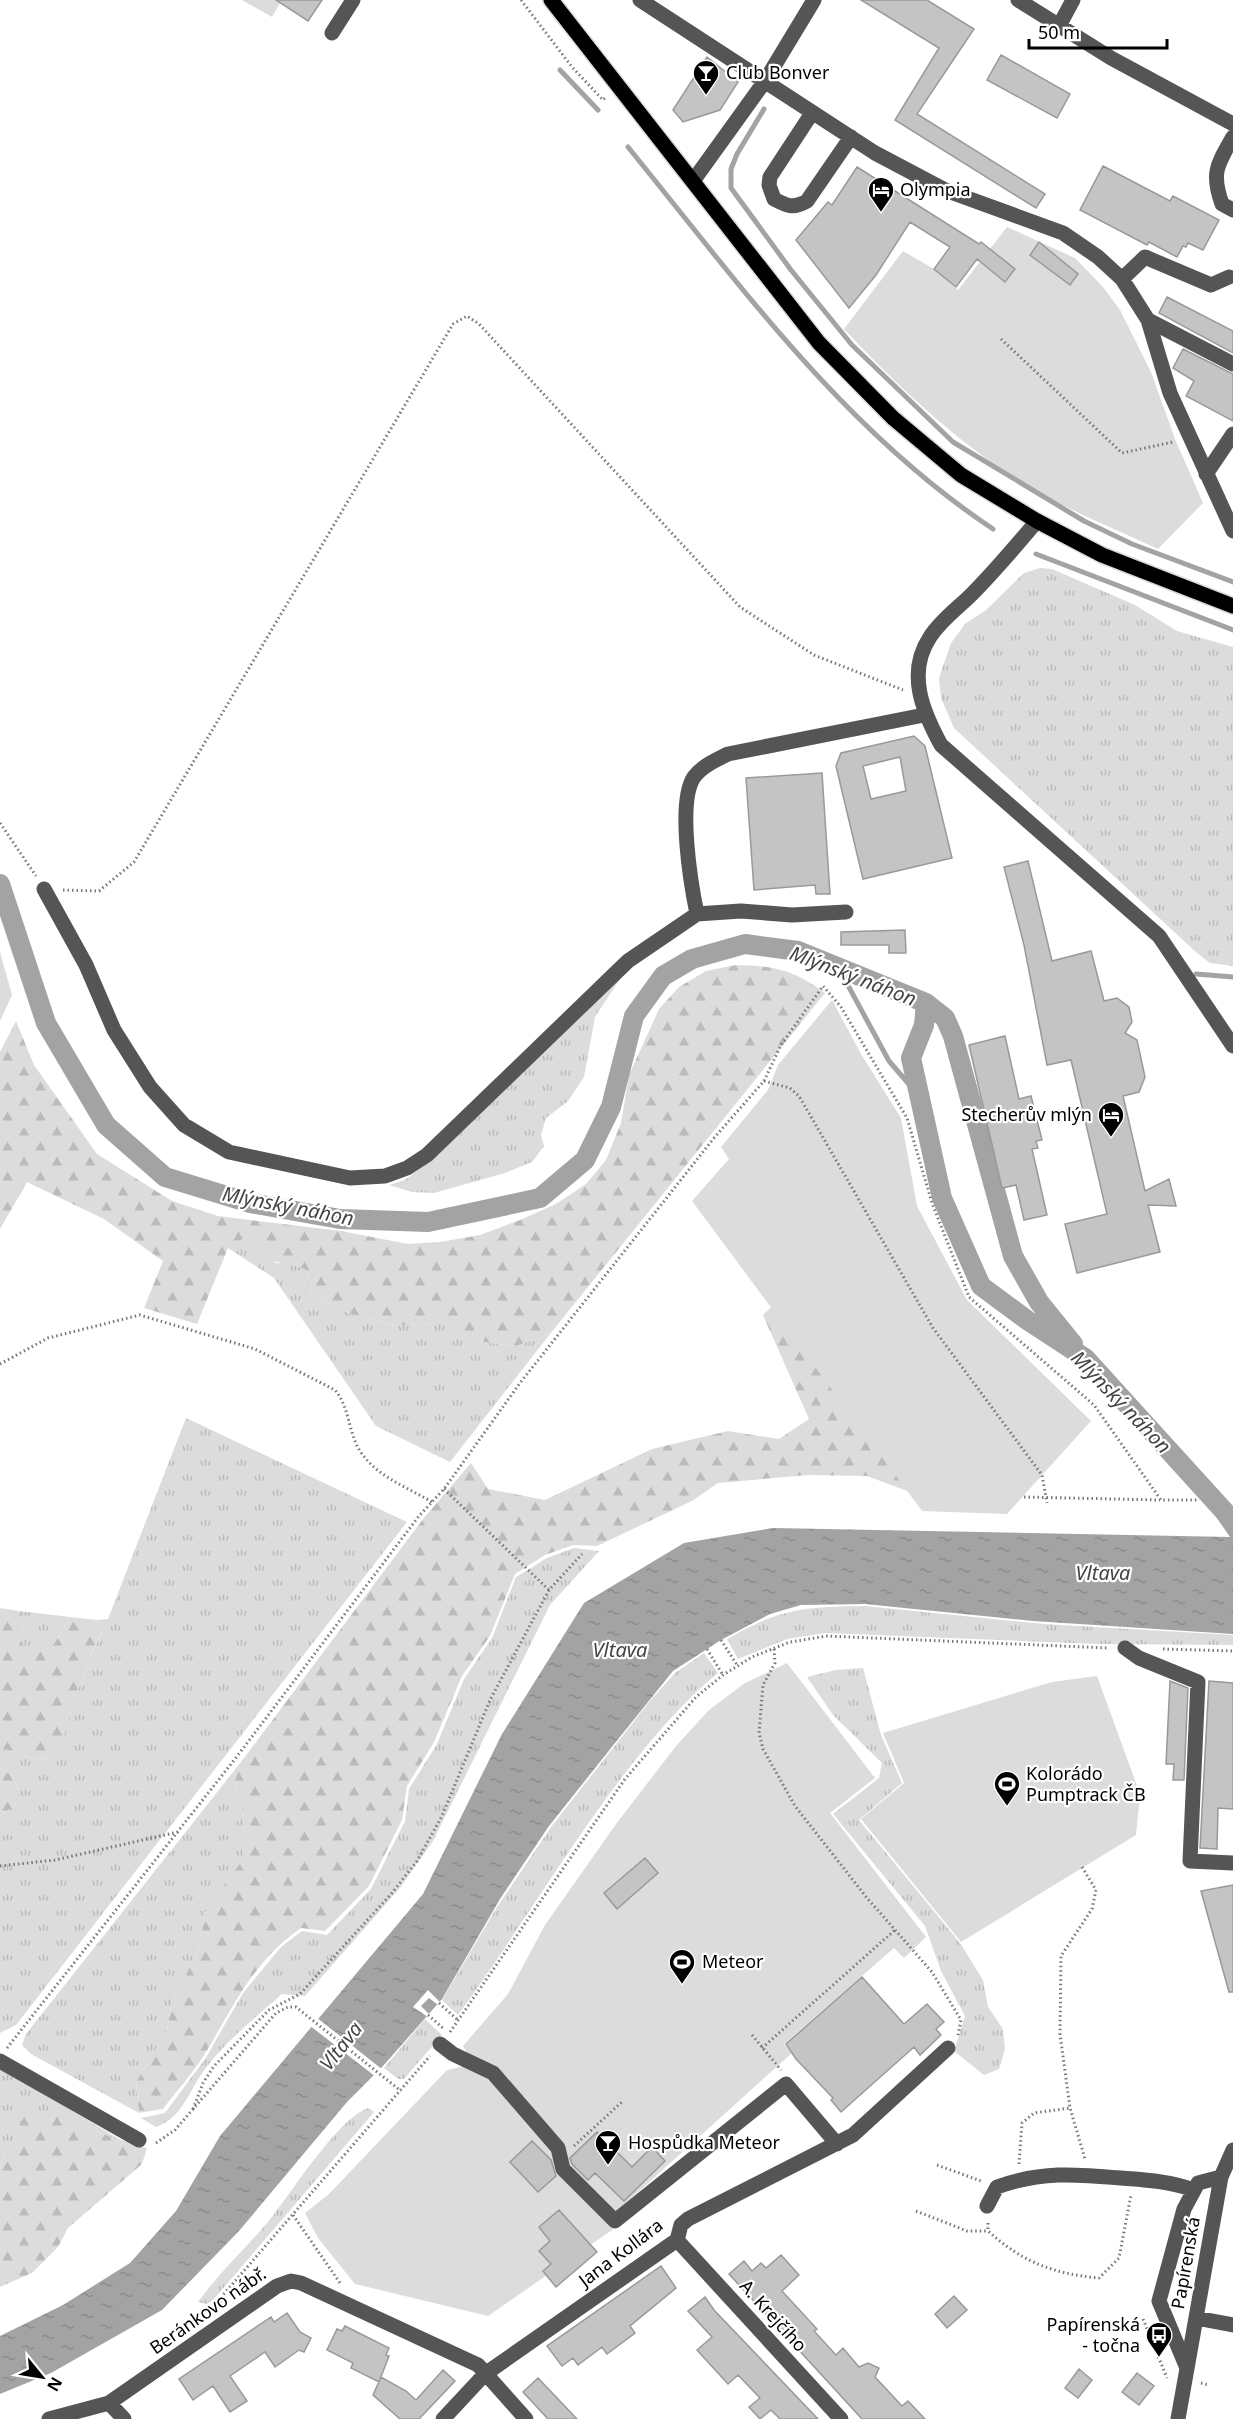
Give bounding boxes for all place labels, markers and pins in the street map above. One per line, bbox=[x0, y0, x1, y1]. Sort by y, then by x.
bar icon: Club Bonver bbox=[691, 58, 721, 96]
place label: Club Bonver bbox=[726, 60, 830, 84]
hotel icon: Olympia bbox=[866, 175, 896, 213]
place label: Olympia bbox=[900, 177, 971, 201]
hotel icon: Stecherův mlýn bbox=[1096, 1100, 1126, 1138]
place label: Stecherův mlýn bbox=[961, 1102, 1092, 1126]
place label: Kolorádo Pumptrack ČB bbox=[1026, 1761, 1146, 1806]
sports icon: Kolorádo Pumptrack ČB bbox=[992, 1769, 1022, 1807]
sports icon: Meteor bbox=[667, 1947, 697, 1985]
place label: Meteor bbox=[702, 1949, 764, 1973]
bar icon: Hospůdka Meteor bbox=[593, 2128, 623, 2166]
place label: Hospůdka Meteor bbox=[628, 2130, 781, 2154]
place label: Papírenská - točna bbox=[1047, 2312, 1140, 2357]
bus stop icon: Papírenská - točna bbox=[1144, 2320, 1174, 2358]

